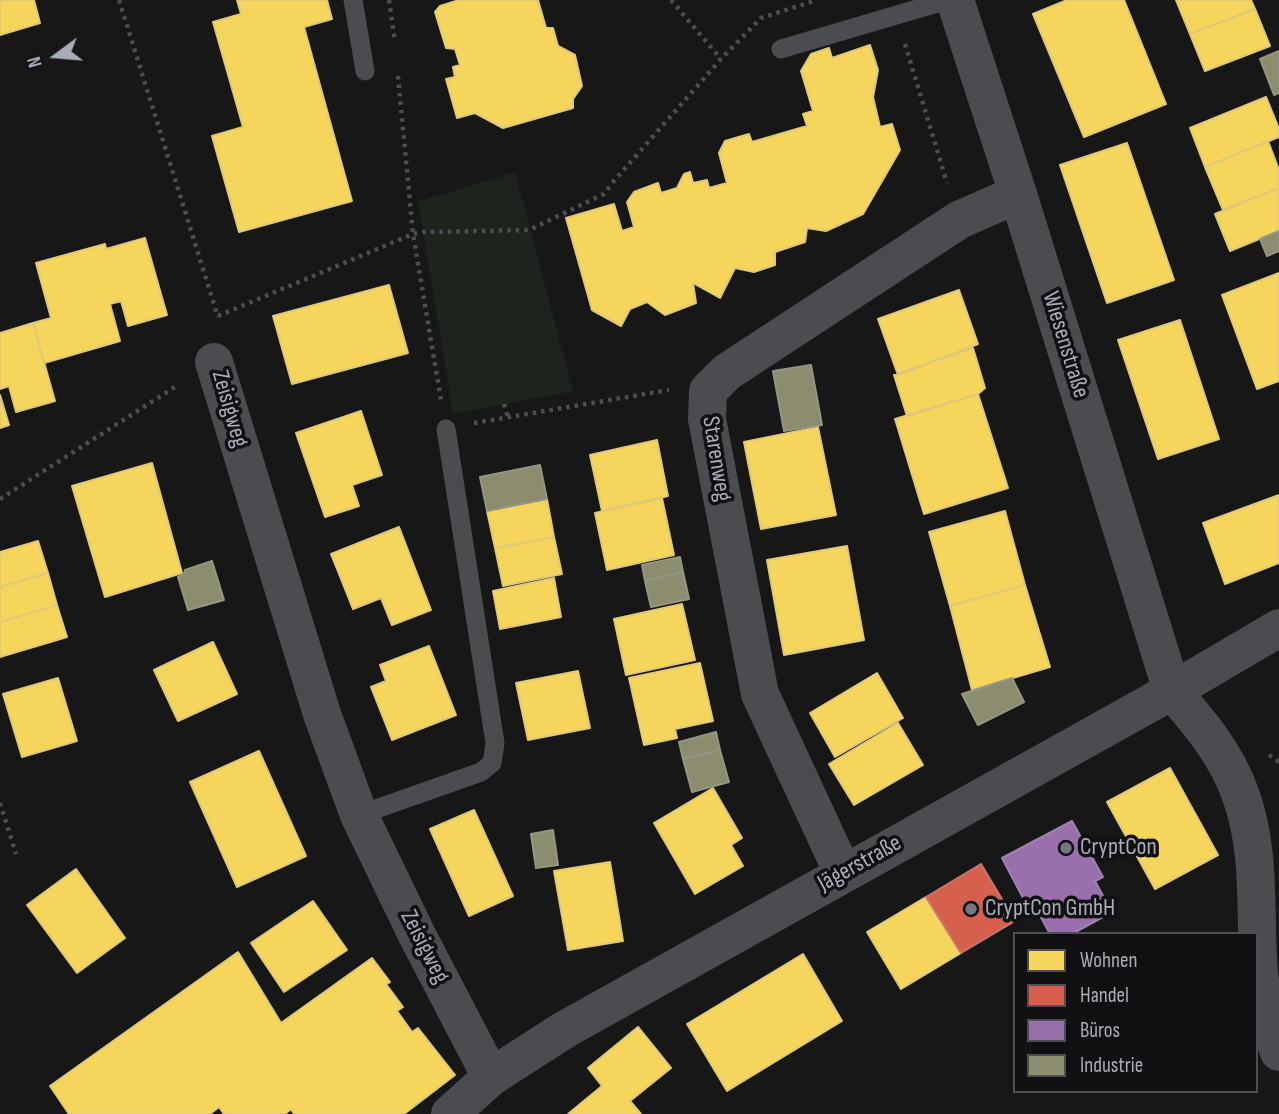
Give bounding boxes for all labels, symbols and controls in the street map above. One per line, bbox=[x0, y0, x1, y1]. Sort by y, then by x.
north arrow bbox=[21, 21, 91, 91]
text: N bbox=[23, 54, 48, 70]
street label: Wiesenstraße bbox=[1035, 288, 1095, 402]
street label: Zeisigweg bbox=[204, 367, 254, 451]
street label: Starenweg bbox=[695, 414, 737, 504]
street label: Jägerstraße bbox=[813, 829, 907, 899]
place label: CryptCon bbox=[1080, 834, 1157, 862]
marker: CryptCon bbox=[1058, 840, 1074, 856]
place label: CryptCon GmbH bbox=[985, 895, 1115, 923]
marker: CryptCon GmbH bbox=[963, 901, 979, 917]
street label: Zeisigweg bbox=[393, 905, 455, 989]
legend bbox=[1013, 932, 1258, 1093]
text: Wohnen bbox=[1080, 948, 1137, 973]
text: Handel bbox=[1080, 983, 1129, 1008]
text: Büros bbox=[1080, 1018, 1120, 1043]
text: Industrie bbox=[1080, 1053, 1143, 1078]

